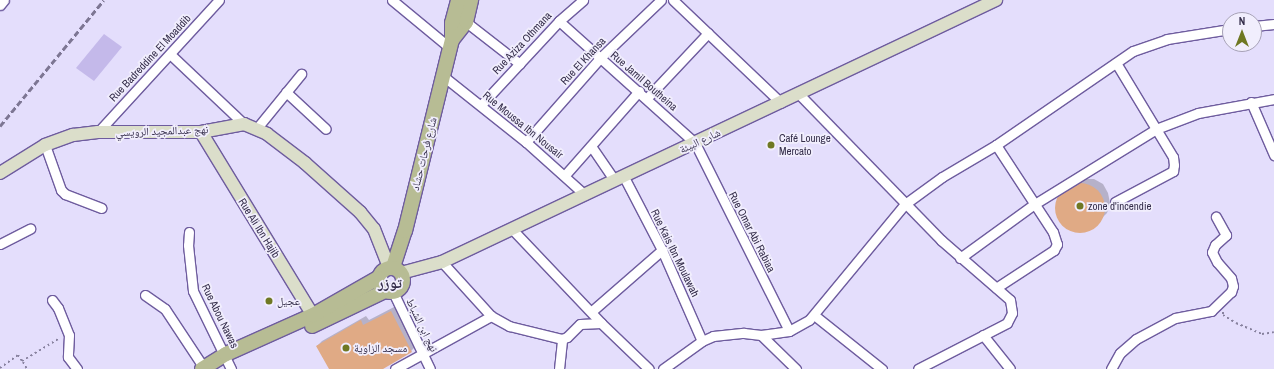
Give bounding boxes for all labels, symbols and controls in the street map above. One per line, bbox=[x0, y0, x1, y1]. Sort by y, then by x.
street label: Rue Aziza Othmana bbox=[489, 9, 555, 77]
street label: Rue Badreddine El Moaddib bbox=[106, 12, 194, 104]
north arrow bbox=[1222, 12, 1262, 52]
text: N bbox=[1239, 14, 1245, 28]
street label: Rue El Khansa bbox=[558, 34, 608, 88]
street label: Rue Jamil Boutheina bbox=[608, 48, 680, 114]
street label: Rue Moussa Ibn Nousair bbox=[480, 88, 566, 162]
street label: شارع فرحات حشاد bbox=[409, 116, 439, 192]
street label: نهج عبدالمجيد الرويسي bbox=[115, 123, 209, 139]
street label: شارع البيئة bbox=[677, 126, 723, 156]
place label: Café Lounge Mercato bbox=[779, 132, 831, 158]
marker: Café Lounge Mercato bbox=[766, 140, 776, 150]
street label: Rue Omar Abi Rabiaa bbox=[726, 189, 778, 275]
street label: Rue Ali Ibn Hajib bbox=[235, 196, 283, 260]
place label: zone d'incendie bbox=[1088, 199, 1151, 213]
marker: zone d'incendie bbox=[1075, 201, 1085, 211]
street label: Rue Kais Ibn Moulawah bbox=[648, 207, 702, 299]
district label: توزر bbox=[378, 274, 402, 292]
street label: Rue Abou Nawas bbox=[199, 282, 241, 350]
place label: عجيل bbox=[277, 294, 300, 308]
marker: عجيل bbox=[264, 296, 274, 306]
street label: نهج ابن الشباط bbox=[403, 296, 441, 354]
place label: مسجد الزاوية bbox=[354, 341, 407, 355]
marker: مسجد الزاوية bbox=[341, 343, 351, 353]

